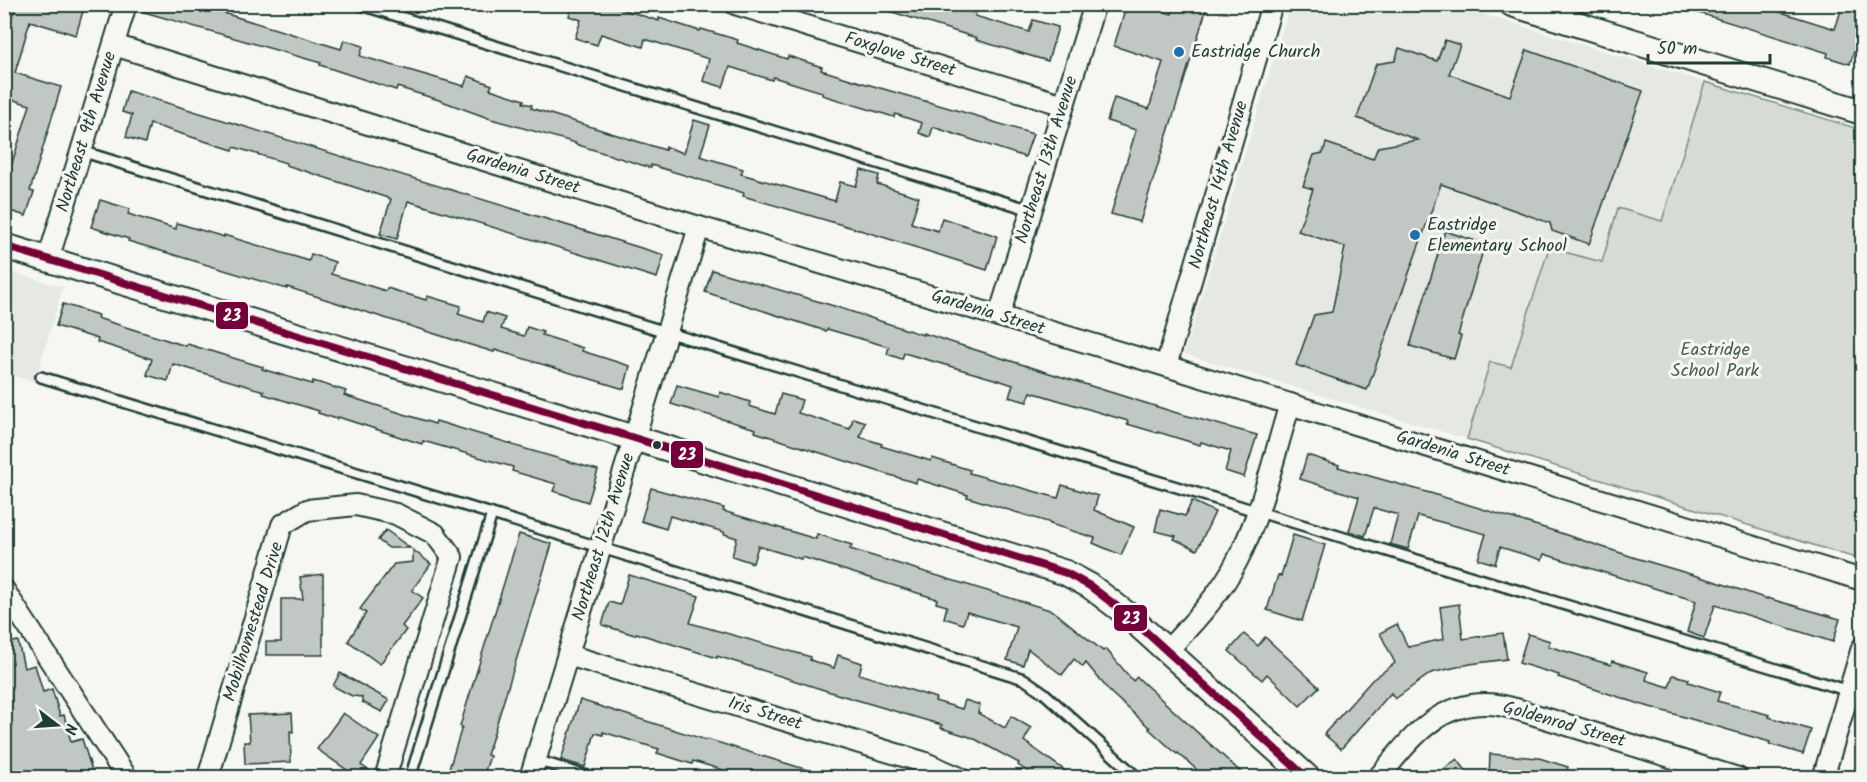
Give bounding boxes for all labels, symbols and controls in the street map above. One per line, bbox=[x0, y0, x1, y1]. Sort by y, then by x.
street label: Foxglove Street bbox=[841, 24, 960, 86]
scale bar bbox=[1648, 27, 1770, 65]
text: 50 m bbox=[1657, 35, 1697, 64]
place label: Eastridge Church bbox=[1191, 38, 1320, 67]
marker: Eastridge Church bbox=[1172, 45, 1186, 59]
street label: Northeast 9th Avenue bbox=[49, 48, 125, 216]
street label: Northeast 13th Avenue bbox=[1008, 73, 1086, 247]
street label: Northeast 14th Avenue bbox=[1181, 98, 1257, 272]
street label: Gardenia Street bbox=[462, 141, 584, 203]
place label: Eastridge Elementary School bbox=[1427, 211, 1568, 261]
marker: Eastridge Elementary School bbox=[1408, 228, 1422, 242]
street label: Gardenia Street bbox=[927, 282, 1049, 344]
line badge: 23 bbox=[215, 301, 249, 330]
text: 23 bbox=[223, 304, 241, 329]
park label: Eastridge School Park bbox=[1671, 336, 1759, 386]
street label: Gardenia Street bbox=[1392, 423, 1514, 485]
unlabelled marker bbox=[651, 439, 663, 451]
line badge: 23 bbox=[670, 440, 704, 469]
text: 23 bbox=[678, 443, 696, 468]
street label: Northeast 12th Avenue bbox=[565, 449, 643, 625]
street label: Mobilhomestead Drive bbox=[216, 539, 292, 705]
line badge: 23 bbox=[1113, 604, 1148, 632]
text: 23 bbox=[1122, 607, 1140, 632]
street label: Iris Street bbox=[724, 689, 807, 739]
street label: Goldenrod Street bbox=[1499, 694, 1630, 757]
north arrow bbox=[27, 695, 87, 755]
text: N bbox=[56, 720, 83, 737]

